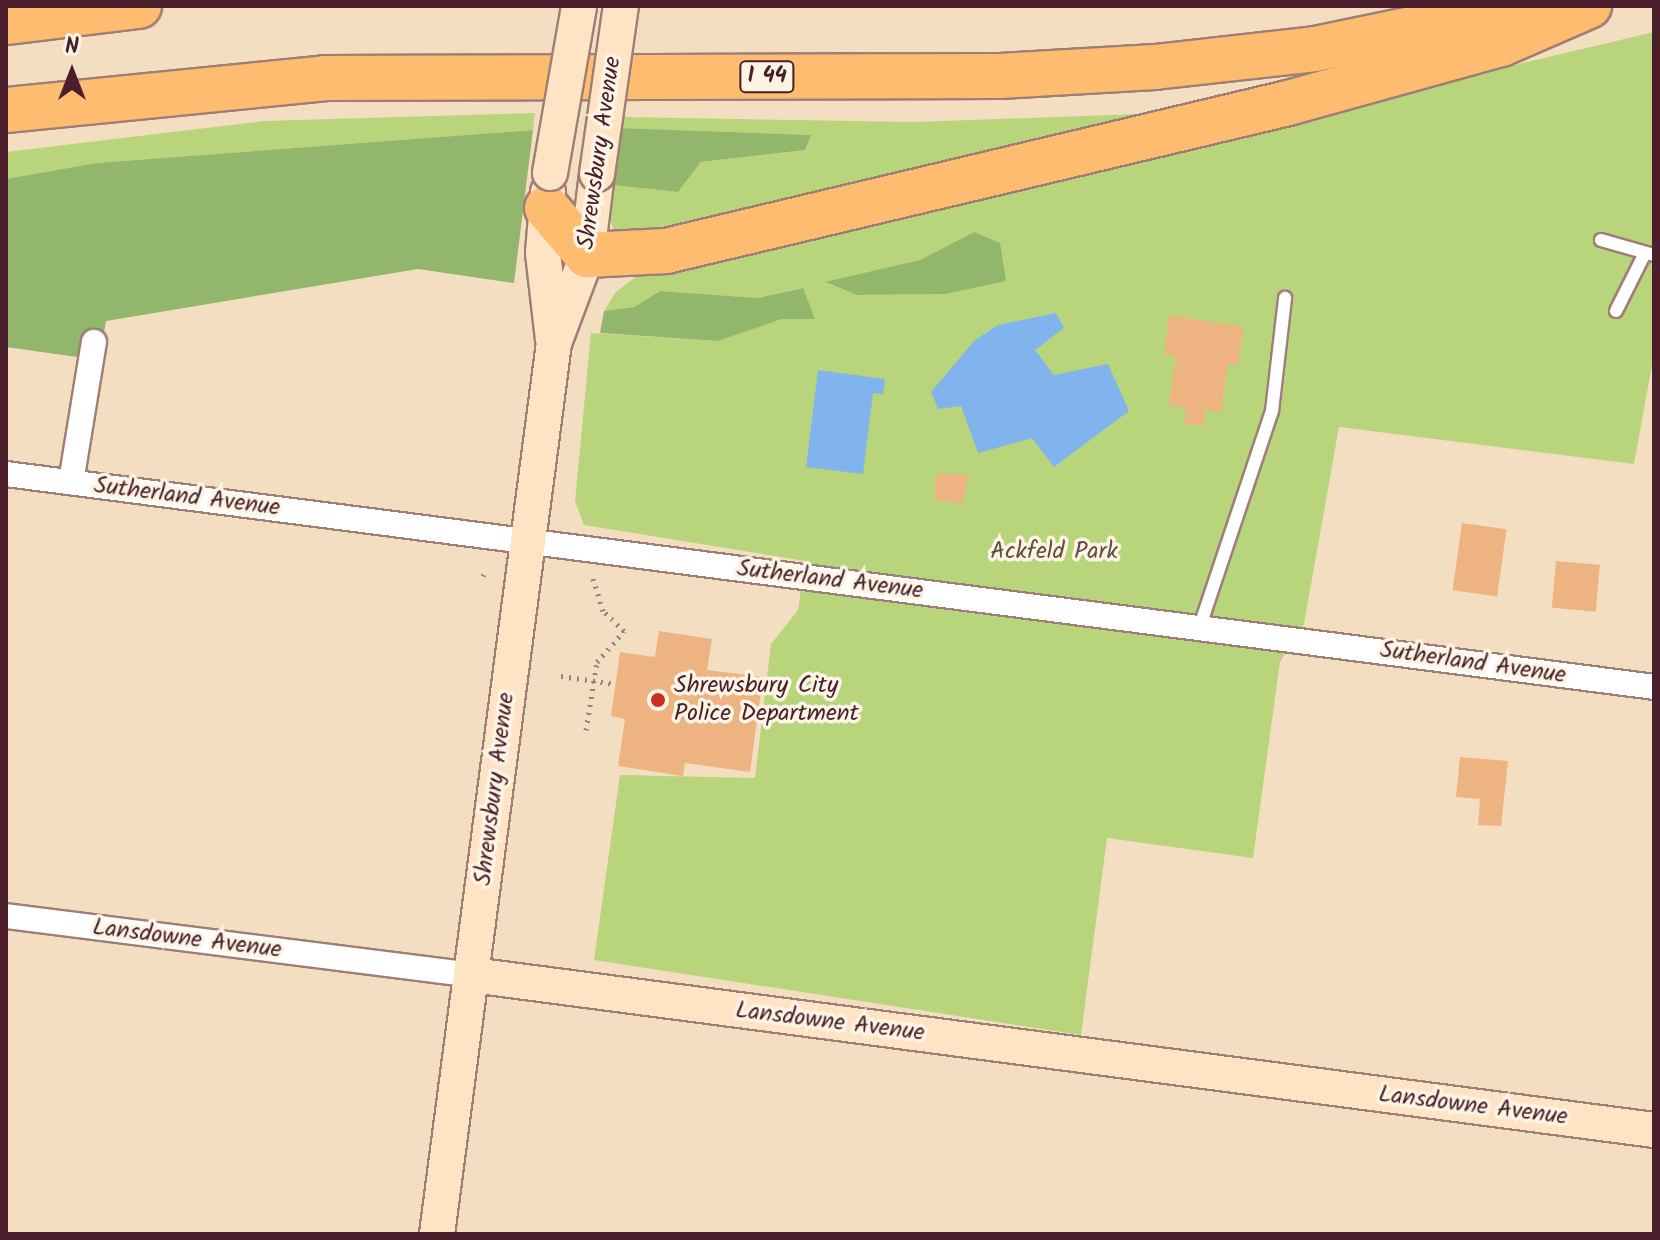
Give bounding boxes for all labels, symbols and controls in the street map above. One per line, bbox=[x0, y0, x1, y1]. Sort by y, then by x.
text: N bbox=[65, 30, 79, 65]
north arrow bbox=[32, 32, 112, 112]
street label: Shrewsbury Avenue bbox=[572, 55, 628, 251]
road number: I 44 bbox=[739, 59, 795, 95]
street label: Sutherland Avenue bbox=[92, 471, 282, 523]
park label: Ackfeld Park bbox=[990, 538, 1118, 566]
street label: Sutherland Avenue bbox=[735, 554, 925, 606]
street label: Sutherland Avenue bbox=[1378, 636, 1568, 690]
place label: Shrewsbury City Police Department bbox=[674, 672, 859, 728]
street label: Shrewsbury Avenue bbox=[469, 691, 521, 887]
marker: Shrewsbury City Police Department bbox=[649, 691, 667, 709]
street label: Lansdowne Avenue bbox=[91, 913, 283, 965]
street label: Lansdowne Avenue bbox=[734, 996, 926, 1048]
street label: Lansdowne Avenue bbox=[1377, 1080, 1569, 1132]

